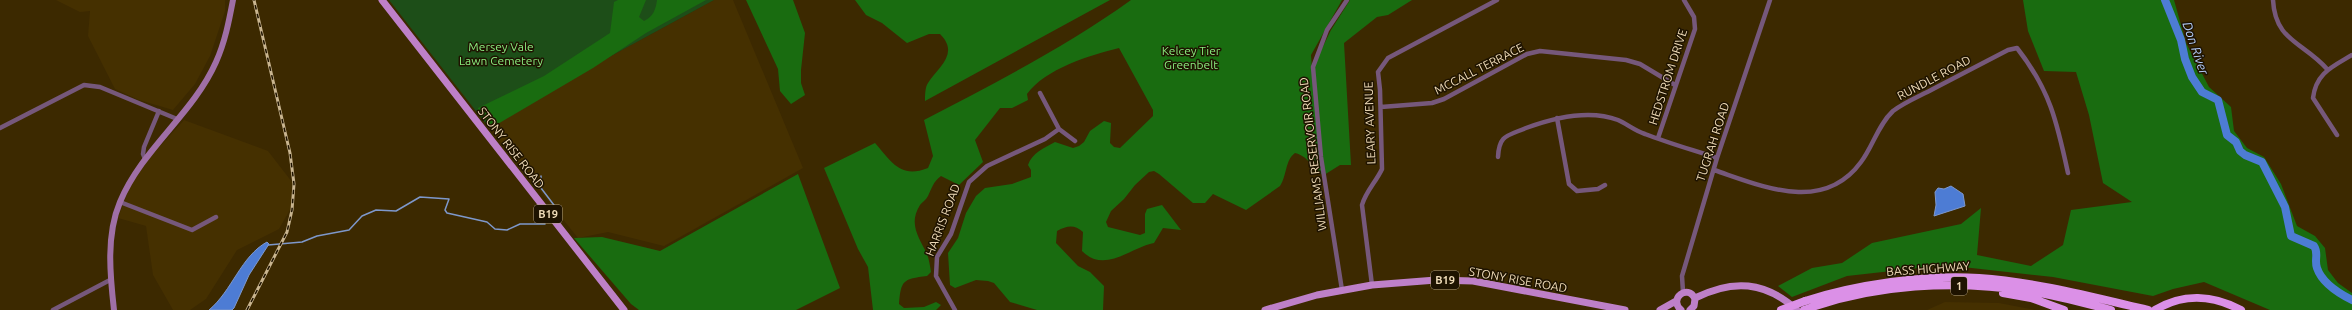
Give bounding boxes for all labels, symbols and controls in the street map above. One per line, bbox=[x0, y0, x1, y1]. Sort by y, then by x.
water label: Don River bbox=[2180, 20, 2212, 77]
street label: HEDSTROM DRIVE bbox=[1646, 27, 1689, 126]
park label: Mersey Vale Lawn Cemetery bbox=[459, 40, 543, 67]
street label: MCCALL TERRACE bbox=[1432, 40, 1526, 97]
park label: Kelcey Tier Greenbelt bbox=[1162, 44, 1221, 71]
street label: RUNDLE ROAD bbox=[1895, 53, 1973, 102]
street label: WILLIAMS RESERVOIR ROAD bbox=[1297, 77, 1328, 232]
street label: LEARY AVENUE bbox=[1362, 81, 1377, 165]
street label: TUGRAH ROAD bbox=[1694, 101, 1731, 183]
street label: STONY RISE ROAD bbox=[476, 104, 547, 191]
street label: HARRIS ROAD bbox=[923, 182, 962, 258]
road number: B19 bbox=[534, 205, 562, 223]
street label: BASS HIGHWAY bbox=[1886, 259, 1970, 278]
street label: STONY RISE ROAD bbox=[1468, 264, 1568, 295]
road number: B19 bbox=[1431, 271, 1459, 289]
road number: 1 bbox=[1951, 277, 1967, 295]

